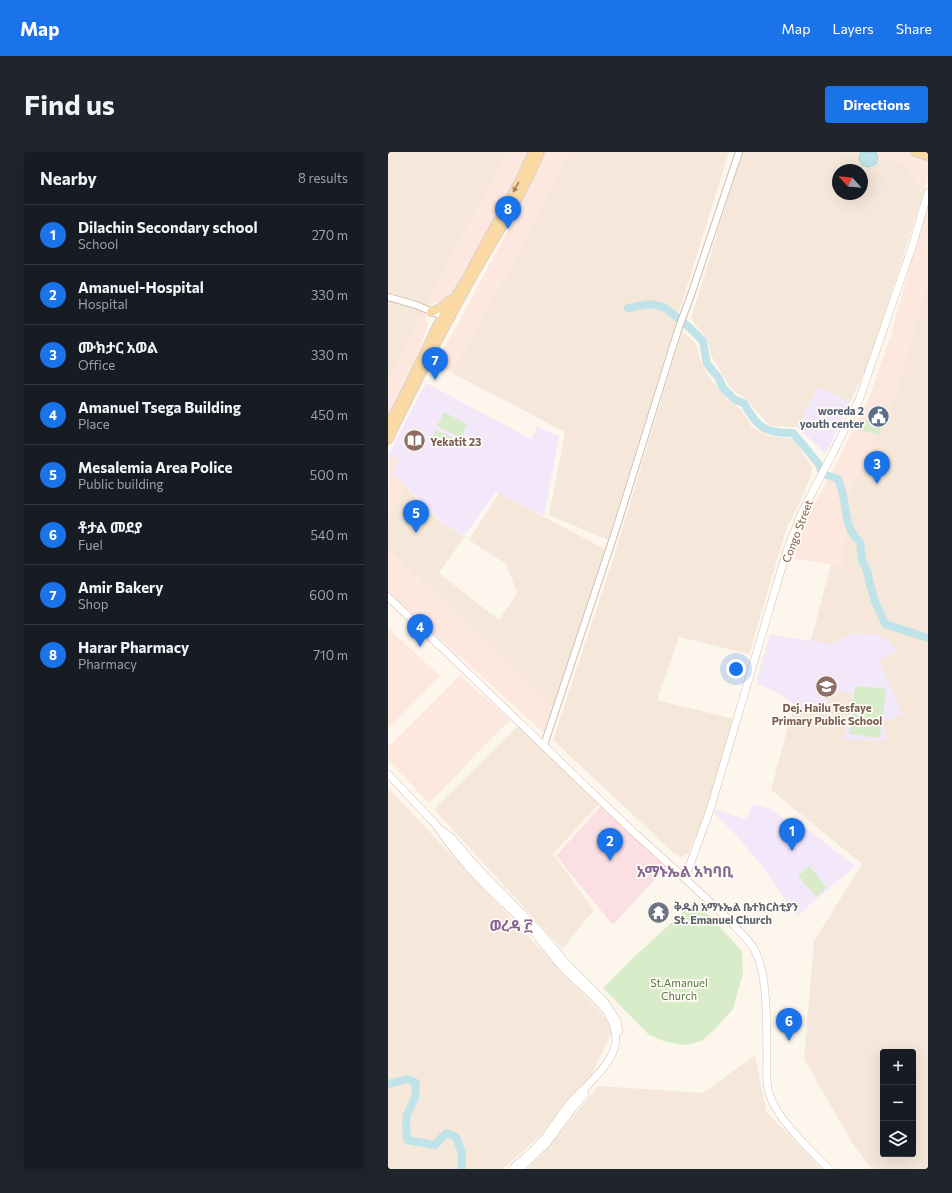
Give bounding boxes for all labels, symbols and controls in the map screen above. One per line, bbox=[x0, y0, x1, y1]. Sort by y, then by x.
text: Map bbox=[20, 17, 59, 40]
text: Map bbox=[782, 20, 810, 37]
text: Layers bbox=[832, 20, 874, 37]
text: Share bbox=[896, 20, 932, 37]
button: Directions bbox=[825, 86, 928, 123]
text: Find us bbox=[24, 87, 115, 121]
north arrow bbox=[832, 164, 868, 200]
text: Nearby bbox=[40, 168, 97, 189]
text: 8 results bbox=[298, 170, 348, 186]
one-way arrow bbox=[513, 181, 519, 193]
pin: 8 bbox=[495, 196, 521, 229]
text: Dilachin Secondary school bbox=[78, 218, 258, 236]
text: 1 bbox=[50, 227, 56, 243]
text: 270 m bbox=[312, 227, 348, 243]
text: School bbox=[78, 236, 118, 252]
text: Amanuel-Hospital bbox=[78, 278, 204, 296]
text: 2 bbox=[49, 287, 57, 303]
text: 330 m bbox=[311, 287, 348, 303]
text: Hospital bbox=[78, 296, 128, 312]
text: ሙክታር አወል bbox=[78, 338, 158, 356]
text: 3 bbox=[49, 347, 57, 363]
text: 330 m bbox=[311, 347, 348, 363]
pin: 7 bbox=[422, 347, 448, 380]
text: Office bbox=[78, 357, 115, 373]
text: Amanuel Tsega Building bbox=[78, 398, 241, 416]
public building icon: woreda 2 youth center bbox=[866, 403, 892, 429]
place label: woreda 2 youth center bbox=[800, 404, 864, 430]
text: 4 bbox=[49, 407, 57, 423]
text: 450 m bbox=[310, 407, 348, 423]
text: Place bbox=[78, 416, 110, 432]
library icon: Yekatit 23 bbox=[402, 428, 428, 454]
place label: Yekatit 23 bbox=[430, 435, 481, 448]
pin: 3 bbox=[864, 451, 890, 484]
text: Mesalemia Area Police bbox=[78, 458, 233, 476]
text: 5 bbox=[49, 467, 57, 483]
text: 500 m bbox=[310, 467, 348, 483]
text: Public building bbox=[78, 476, 164, 492]
street label: Congo Street bbox=[779, 497, 815, 564]
pin: 5 bbox=[403, 500, 429, 533]
text: ቶታል መደያ bbox=[78, 518, 142, 536]
text: 6 bbox=[49, 527, 57, 543]
text: 540 m bbox=[310, 527, 348, 543]
text: Fuel bbox=[78, 537, 103, 553]
text: Amir Bakery bbox=[78, 578, 163, 596]
text: 7 bbox=[49, 587, 57, 603]
text: 600 m bbox=[309, 587, 348, 603]
text: Shop bbox=[78, 596, 109, 612]
pin: 4 bbox=[407, 614, 433, 647]
text: Harar Pharmacy bbox=[78, 638, 189, 656]
text: 8 bbox=[49, 647, 57, 663]
text: 710 m bbox=[313, 647, 348, 663]
text: Pharmacy bbox=[78, 656, 137, 672]
your location bbox=[726, 659, 746, 679]
school or university icon: Dej. Hailu Tesfaye Primary Public School bbox=[814, 674, 840, 700]
place label: Dej. Hailu Tesfaye Primary Public School bbox=[772, 701, 882, 727]
pin: 1 bbox=[779, 818, 805, 851]
pin: 2 bbox=[597, 828, 623, 861]
district label: አማኑኤል አካባቢ bbox=[637, 862, 734, 880]
temple icon: ቅዱስ አማኑኤል ቤተክርስቲያን St. Emanuel Church bbox=[646, 899, 672, 925]
place label: ቅዱስ አማኑኤል ቤተክርስቲያን St. Emanuel Church bbox=[674, 900, 799, 926]
district label: ወረዳ ፫ bbox=[489, 916, 533, 934]
park label: St.Amanuel Church bbox=[650, 976, 708, 1002]
pin: 6 bbox=[776, 1008, 802, 1041]
map controls bbox=[880, 1049, 916, 1157]
button: + bbox=[880, 1049, 916, 1085]
button: − bbox=[880, 1085, 916, 1121]
button: layers bbox=[880, 1121, 916, 1157]

